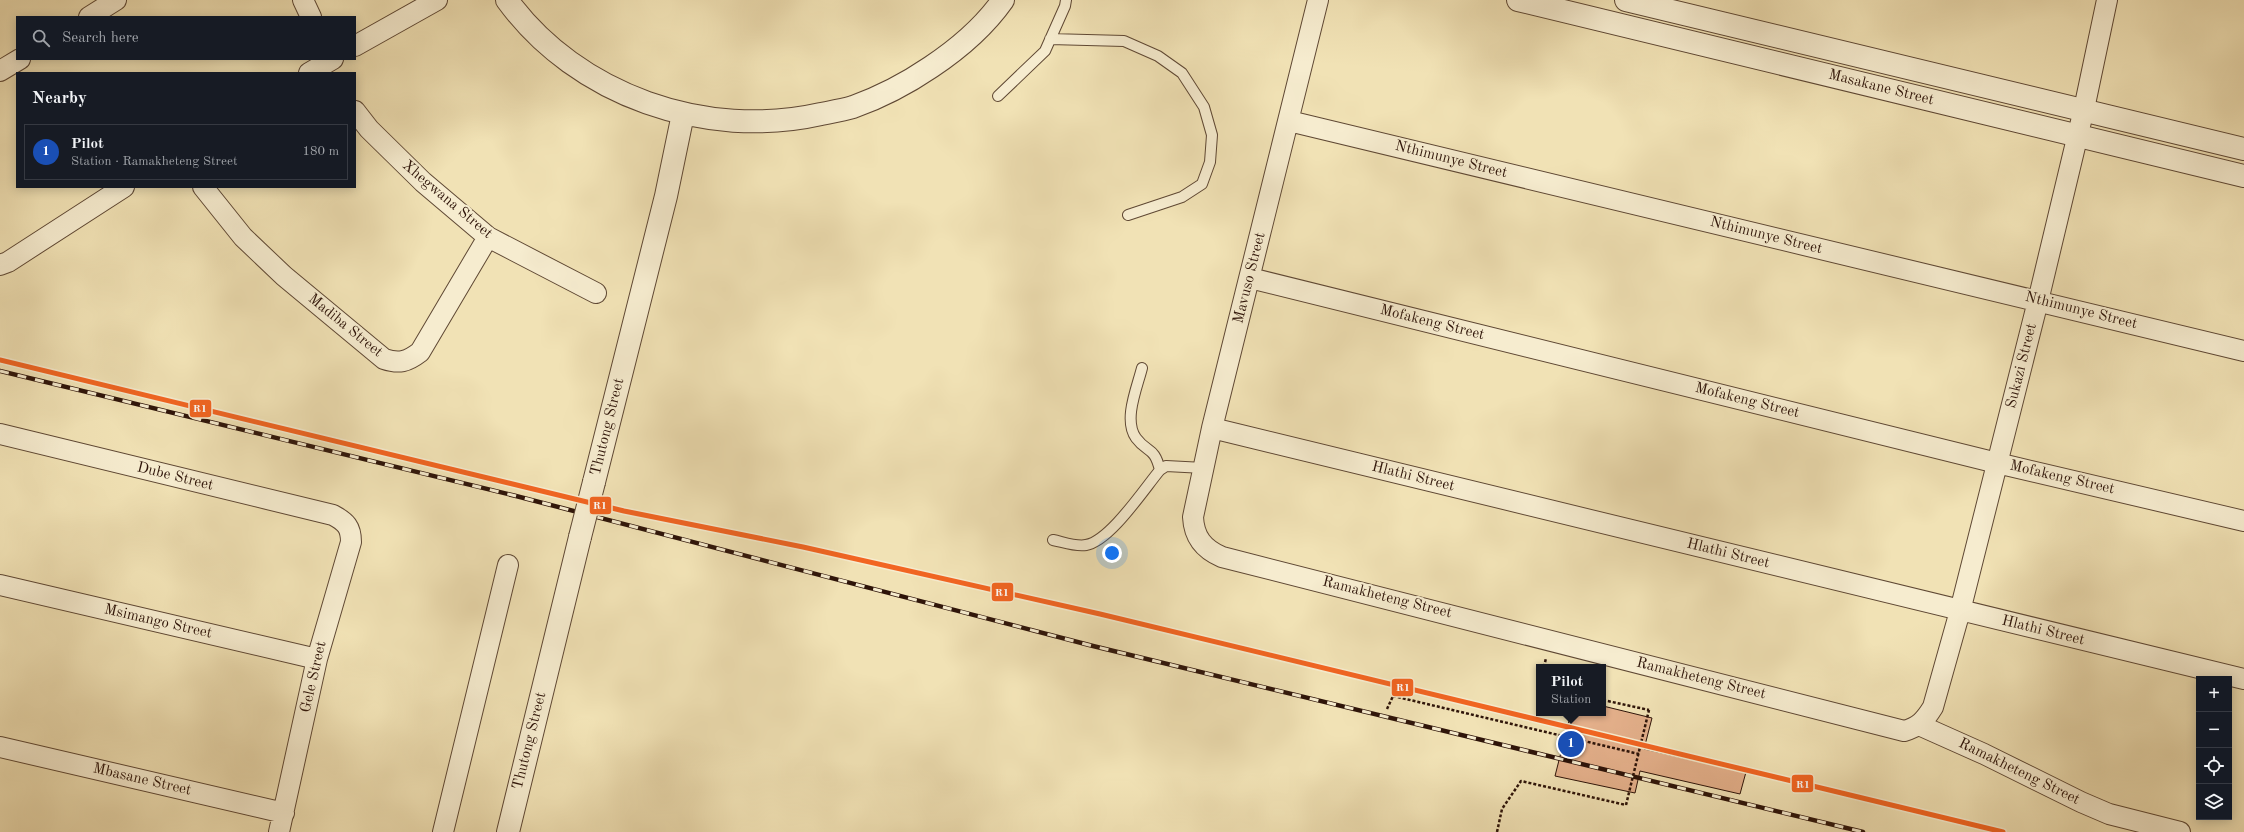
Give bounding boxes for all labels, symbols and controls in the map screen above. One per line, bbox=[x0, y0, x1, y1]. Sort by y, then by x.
search box bbox=[16, 16, 356, 60]
icon: search bbox=[30, 27, 52, 49]
text: Search here bbox=[62, 31, 139, 46]
street label: Masakane Street bbox=[1827, 68, 1935, 108]
text: Nearby bbox=[32, 90, 87, 107]
text: Pilot bbox=[71, 137, 104, 152]
street label: Nthimunye Street bbox=[1393, 139, 1509, 181]
text: 1 bbox=[42, 145, 50, 158]
text: 180 m bbox=[302, 145, 339, 158]
text: Station · Ramakheteng Street bbox=[71, 155, 237, 168]
street label: Xhegwana Street bbox=[399, 158, 495, 242]
street label: Nthimunye Street bbox=[1708, 215, 1824, 257]
street label: Mavuso Street bbox=[1231, 231, 1269, 325]
street label: Nthimunye Street bbox=[2023, 290, 2139, 332]
street label: Madiba Street bbox=[305, 292, 385, 360]
street label: Mofakeng Street bbox=[1378, 303, 1486, 343]
street label: Sukazi Street bbox=[2004, 322, 2040, 410]
street label: Thutong Street bbox=[589, 377, 627, 477]
street label: Mofakeng Street bbox=[1693, 381, 1801, 421]
line badge: R1 bbox=[189, 399, 212, 418]
text: R1 bbox=[193, 404, 207, 415]
street label: Hlathi Street bbox=[1370, 459, 1456, 495]
street label: Mofakeng Street bbox=[2008, 459, 2116, 497]
street label: Dube Street bbox=[135, 460, 215, 494]
line badge: R1 bbox=[589, 496, 612, 515]
text: R1 bbox=[593, 501, 607, 512]
street label: Hlathi Street bbox=[1685, 536, 1771, 572]
your location bbox=[1102, 543, 1122, 563]
street label: Ramakheteng Street bbox=[1321, 575, 1453, 621]
line badge: R1 bbox=[991, 582, 1014, 602]
text: R1 bbox=[995, 588, 1009, 599]
street label: Msimango Street bbox=[103, 602, 213, 642]
street label: Hlathi Street bbox=[2000, 613, 2086, 649]
street label: Gele Street bbox=[299, 640, 329, 714]
street label: Ramakheteng Street bbox=[1635, 656, 1767, 702]
popup bbox=[1536, 664, 1606, 716]
text: Pilot bbox=[1551, 675, 1583, 690]
map controls bbox=[2196, 676, 2232, 820]
button: + bbox=[2196, 676, 2232, 712]
line badge: R1 bbox=[1391, 678, 1414, 697]
text: R1 bbox=[1396, 683, 1410, 694]
street label: Thutong Street bbox=[511, 691, 549, 791]
text: Station bbox=[1551, 693, 1591, 706]
button: − bbox=[2196, 712, 2232, 748]
pin: 1 bbox=[1558, 729, 1584, 759]
street label: Ramakheteng Street bbox=[1956, 736, 2082, 808]
button: locate bbox=[2196, 748, 2232, 784]
street label: Mbasane Street bbox=[91, 761, 193, 799]
line badge: R1 bbox=[1791, 774, 1814, 793]
text: R1 bbox=[1796, 780, 1810, 791]
button: layers bbox=[2196, 784, 2232, 820]

